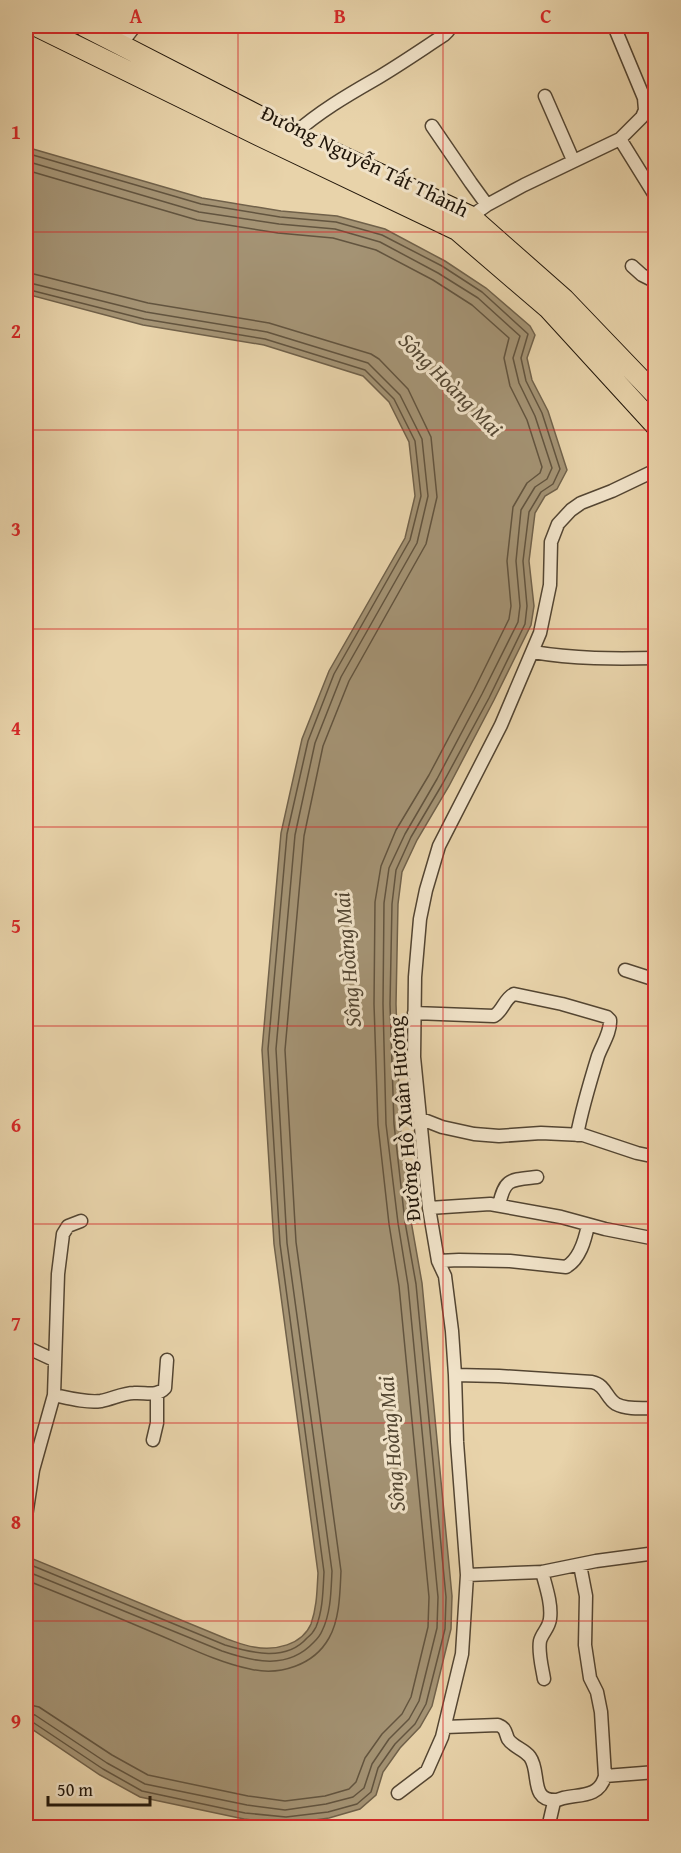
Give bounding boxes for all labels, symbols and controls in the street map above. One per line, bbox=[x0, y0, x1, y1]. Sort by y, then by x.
text: A bbox=[130, 1, 143, 30]
text: B bbox=[334, 1, 346, 30]
text: C bbox=[540, 1, 552, 30]
street label: Đường Nguyễn Tất Thành bbox=[256, 97, 474, 225]
text: 1 bbox=[11, 117, 21, 146]
text: 2 bbox=[11, 316, 21, 345]
water label: Sông Hoàng Mai bbox=[392, 325, 511, 444]
text: 3 bbox=[11, 514, 21, 543]
text: 4 bbox=[11, 713, 21, 742]
water label: Sông Hoàng Mai bbox=[325, 891, 369, 1029]
text: 5 bbox=[11, 911, 21, 940]
street label: Đường Hồ Xuân Hương bbox=[380, 1015, 428, 1223]
text: 6 bbox=[11, 1110, 21, 1139]
text: 7 bbox=[11, 1308, 21, 1337]
water label: Sông Hoàng Mai bbox=[369, 1375, 413, 1513]
text: 8 bbox=[11, 1507, 21, 1536]
text: 9 bbox=[11, 1706, 21, 1735]
scale bar bbox=[48, 1769, 150, 1807]
text: 50 m bbox=[57, 1776, 93, 1803]

